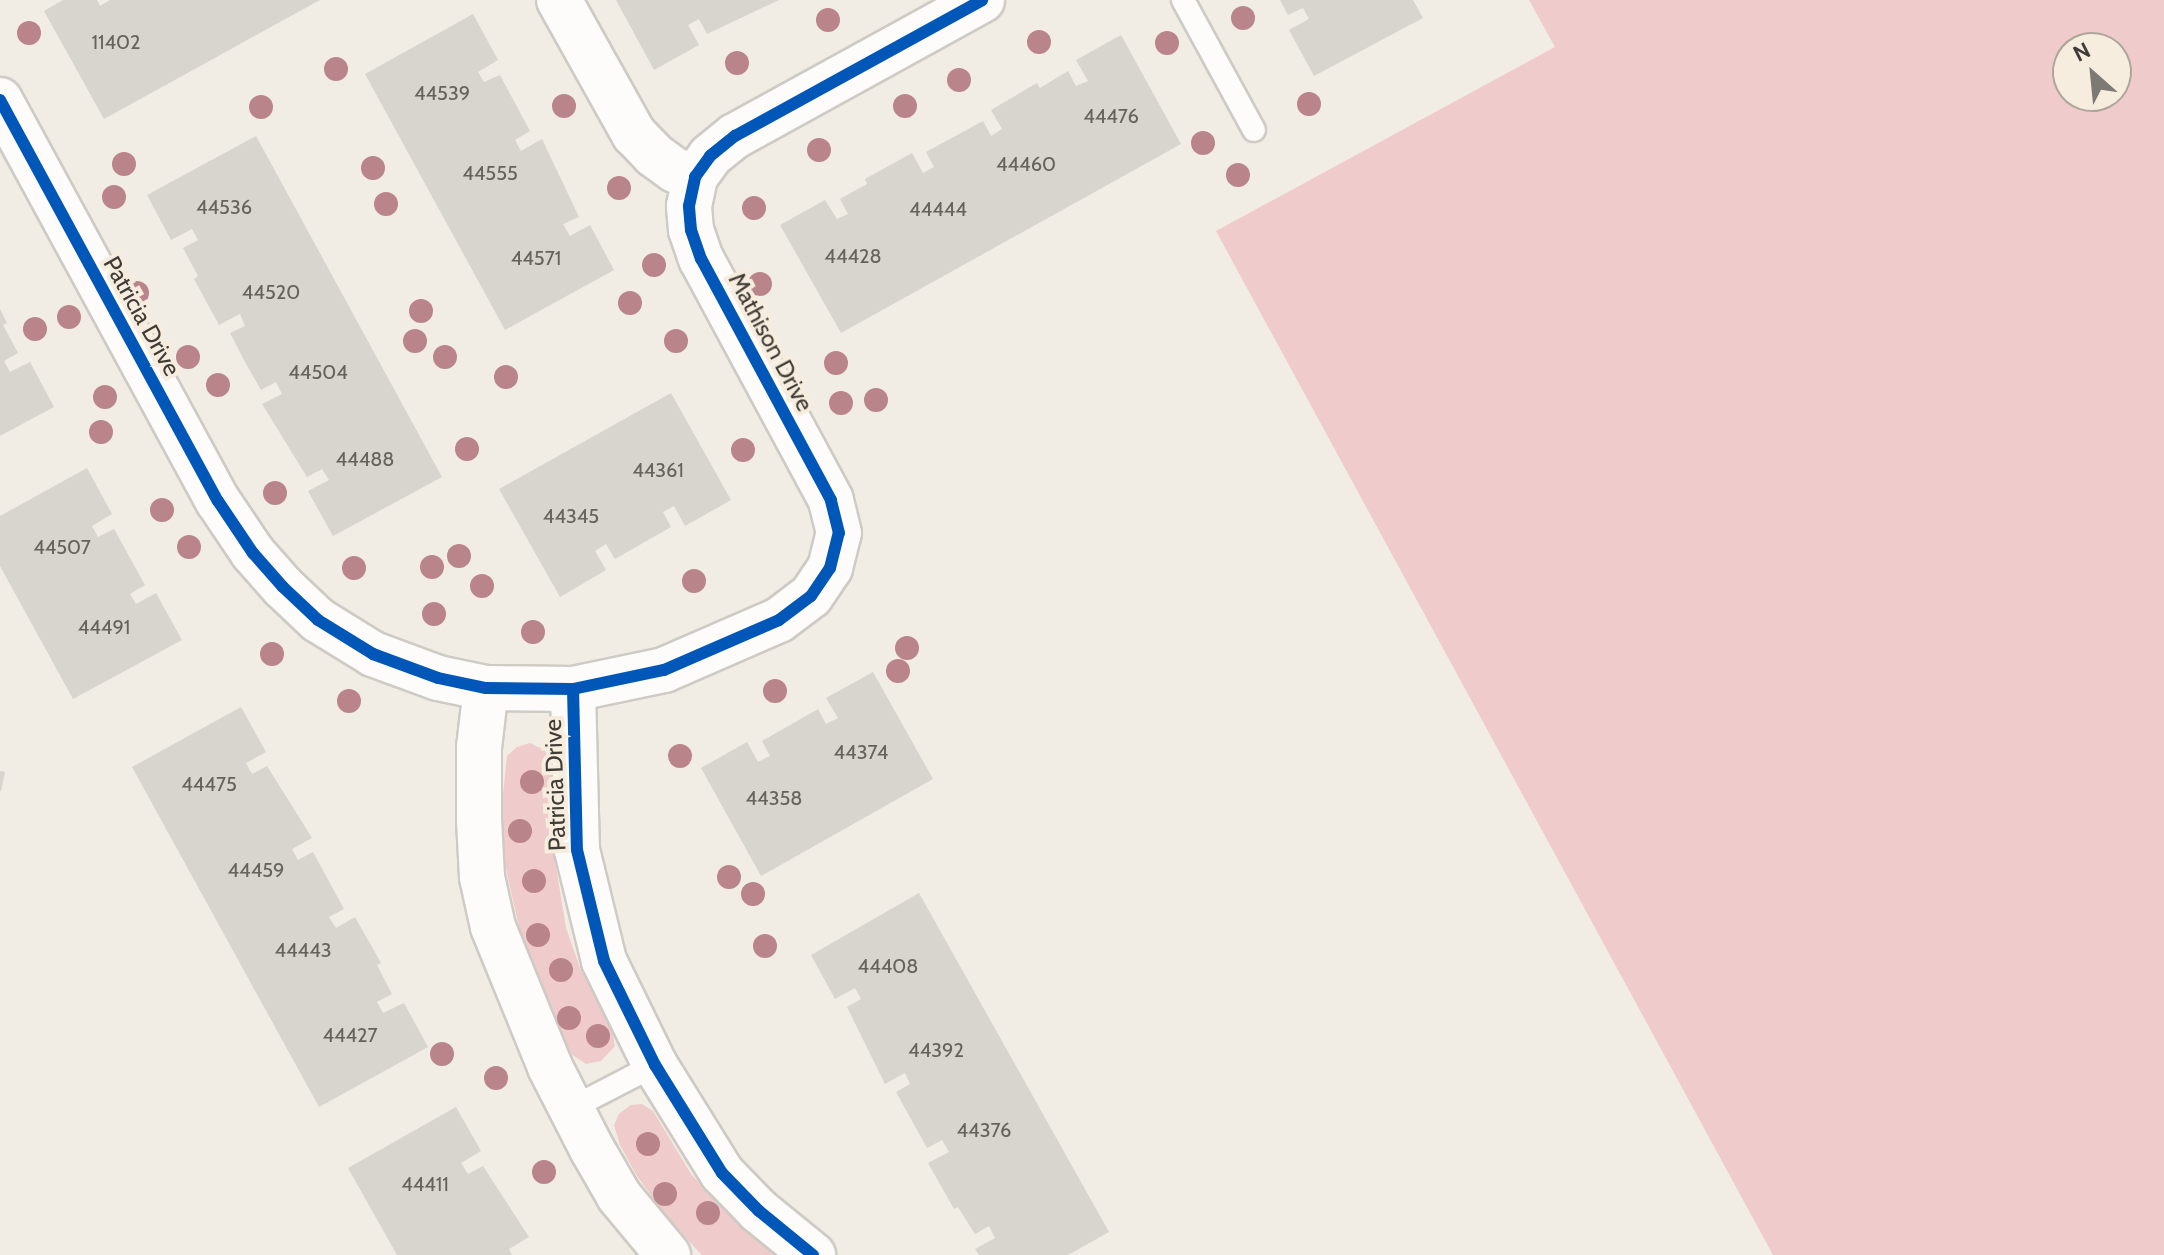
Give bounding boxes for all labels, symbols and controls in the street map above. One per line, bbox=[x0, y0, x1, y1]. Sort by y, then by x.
house number: 11402 bbox=[91, 30, 141, 54]
north arrow bbox=[2052, 32, 2132, 112]
text: N bbox=[2069, 36, 2095, 68]
house number: 44539 bbox=[414, 81, 470, 105]
house number: 44476 bbox=[1083, 104, 1139, 128]
house number: 44460 bbox=[996, 152, 1056, 176]
house number: 44555 bbox=[462, 161, 518, 185]
house number: 44536 bbox=[196, 195, 252, 219]
house number: 44444 bbox=[909, 197, 967, 221]
house number: 44428 bbox=[824, 244, 882, 268]
house number: 44571 bbox=[511, 246, 561, 270]
street label: Patricia Drive bbox=[97, 251, 187, 381]
street label: Mathison Drive bbox=[722, 268, 820, 416]
house number: 44520 bbox=[242, 280, 300, 304]
house number: 44504 bbox=[288, 360, 348, 384]
house number: 44488 bbox=[336, 447, 394, 471]
house number: 44361 bbox=[632, 458, 684, 482]
house number: 44345 bbox=[543, 504, 599, 528]
house number: 44507 bbox=[33, 535, 91, 559]
house number: 44491 bbox=[78, 615, 130, 639]
street label: Patricia Drive bbox=[538, 718, 572, 852]
house number: 44374 bbox=[834, 740, 888, 764]
house number: 44475 bbox=[181, 772, 237, 796]
house number: 44358 bbox=[746, 786, 802, 810]
house number: 44459 bbox=[228, 858, 284, 882]
house number: 44443 bbox=[274, 938, 332, 962]
house number: 44408 bbox=[858, 954, 918, 978]
house number: 44427 bbox=[322, 1023, 378, 1047]
house number: 44392 bbox=[908, 1038, 964, 1062]
house number: 44376 bbox=[957, 1118, 1011, 1142]
house number: 44411 bbox=[401, 1172, 449, 1196]

